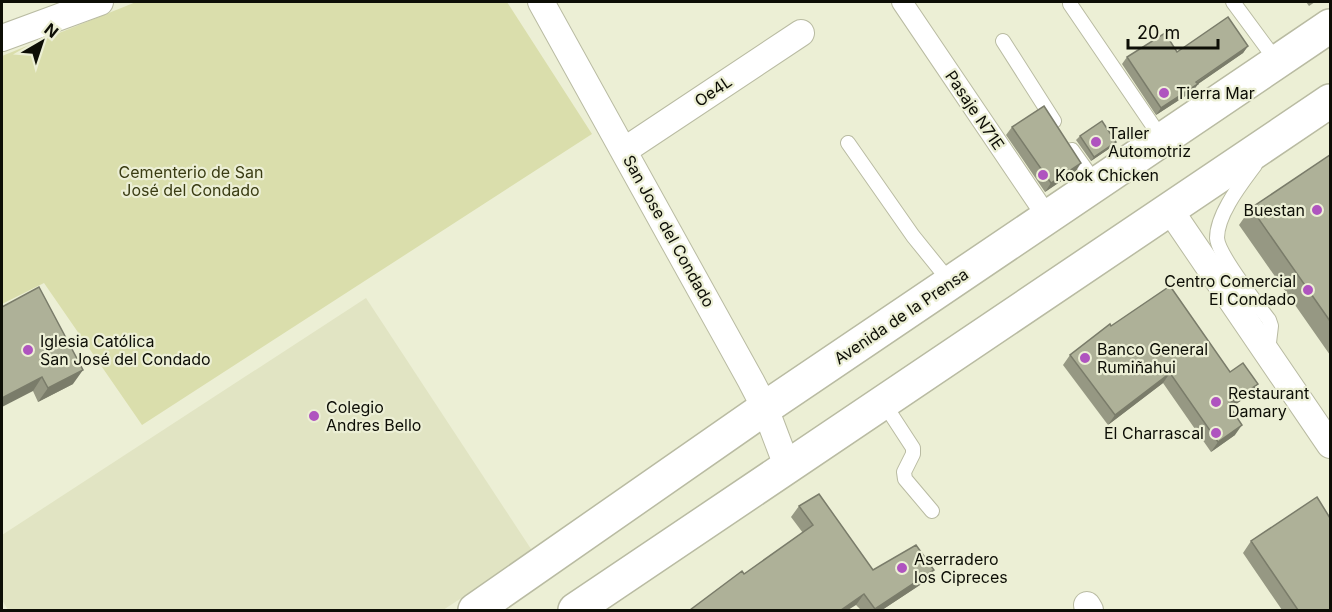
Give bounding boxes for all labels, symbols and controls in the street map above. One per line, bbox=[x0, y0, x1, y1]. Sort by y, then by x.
north arrow bbox=[12, 12, 72, 72]
scale bar bbox=[1128, 12, 1218, 50]
text: N bbox=[40, 19, 62, 42]
text: 20 m bbox=[1137, 22, 1180, 43]
street label: Pasaje N71E bbox=[941, 66, 1009, 154]
street label: Oe4L bbox=[690, 71, 736, 111]
place label: Tierra Mar bbox=[1176, 83, 1255, 103]
marker: Tierra Mar bbox=[1157, 86, 1171, 100]
place label: Taller Automotriz bbox=[1108, 123, 1191, 161]
marker: Taller Automotriz bbox=[1089, 135, 1103, 149]
street label: San Jose del Condado bbox=[619, 152, 719, 310]
park label: Cementerio de San José del Condado bbox=[119, 162, 263, 200]
place label: Kook Chicken bbox=[1055, 165, 1159, 185]
marker: Kook Chicken bbox=[1036, 168, 1050, 182]
place label: Buestan bbox=[1244, 200, 1305, 220]
marker: Buestan bbox=[1310, 203, 1324, 217]
street label: Avenida de la Prensa bbox=[830, 264, 972, 368]
place label: Centro Comercial El Condado bbox=[1164, 271, 1296, 309]
marker: Centro Comercial El Condado bbox=[1301, 283, 1315, 297]
place label: Iglesia Católica San José del Condado bbox=[40, 331, 211, 369]
place label: Banco General Rumiñahui bbox=[1097, 339, 1208, 377]
marker: Iglesia Católica San José del Condado bbox=[21, 343, 35, 357]
marker: Banco General Rumiñahui bbox=[1078, 351, 1092, 365]
place label: Restaurant Damary bbox=[1228, 383, 1309, 421]
marker: Restaurant Damary bbox=[1209, 395, 1223, 409]
place label: Colegio Andres Bello bbox=[326, 397, 421, 435]
marker: Colegio Andres Bello bbox=[307, 409, 321, 423]
place label: El Charrascal bbox=[1104, 423, 1204, 443]
marker: El Charrascal bbox=[1209, 426, 1223, 440]
place label: Aserradero los Cipreces bbox=[914, 549, 1008, 587]
marker: Aserradero los Cipreces bbox=[895, 561, 909, 575]

